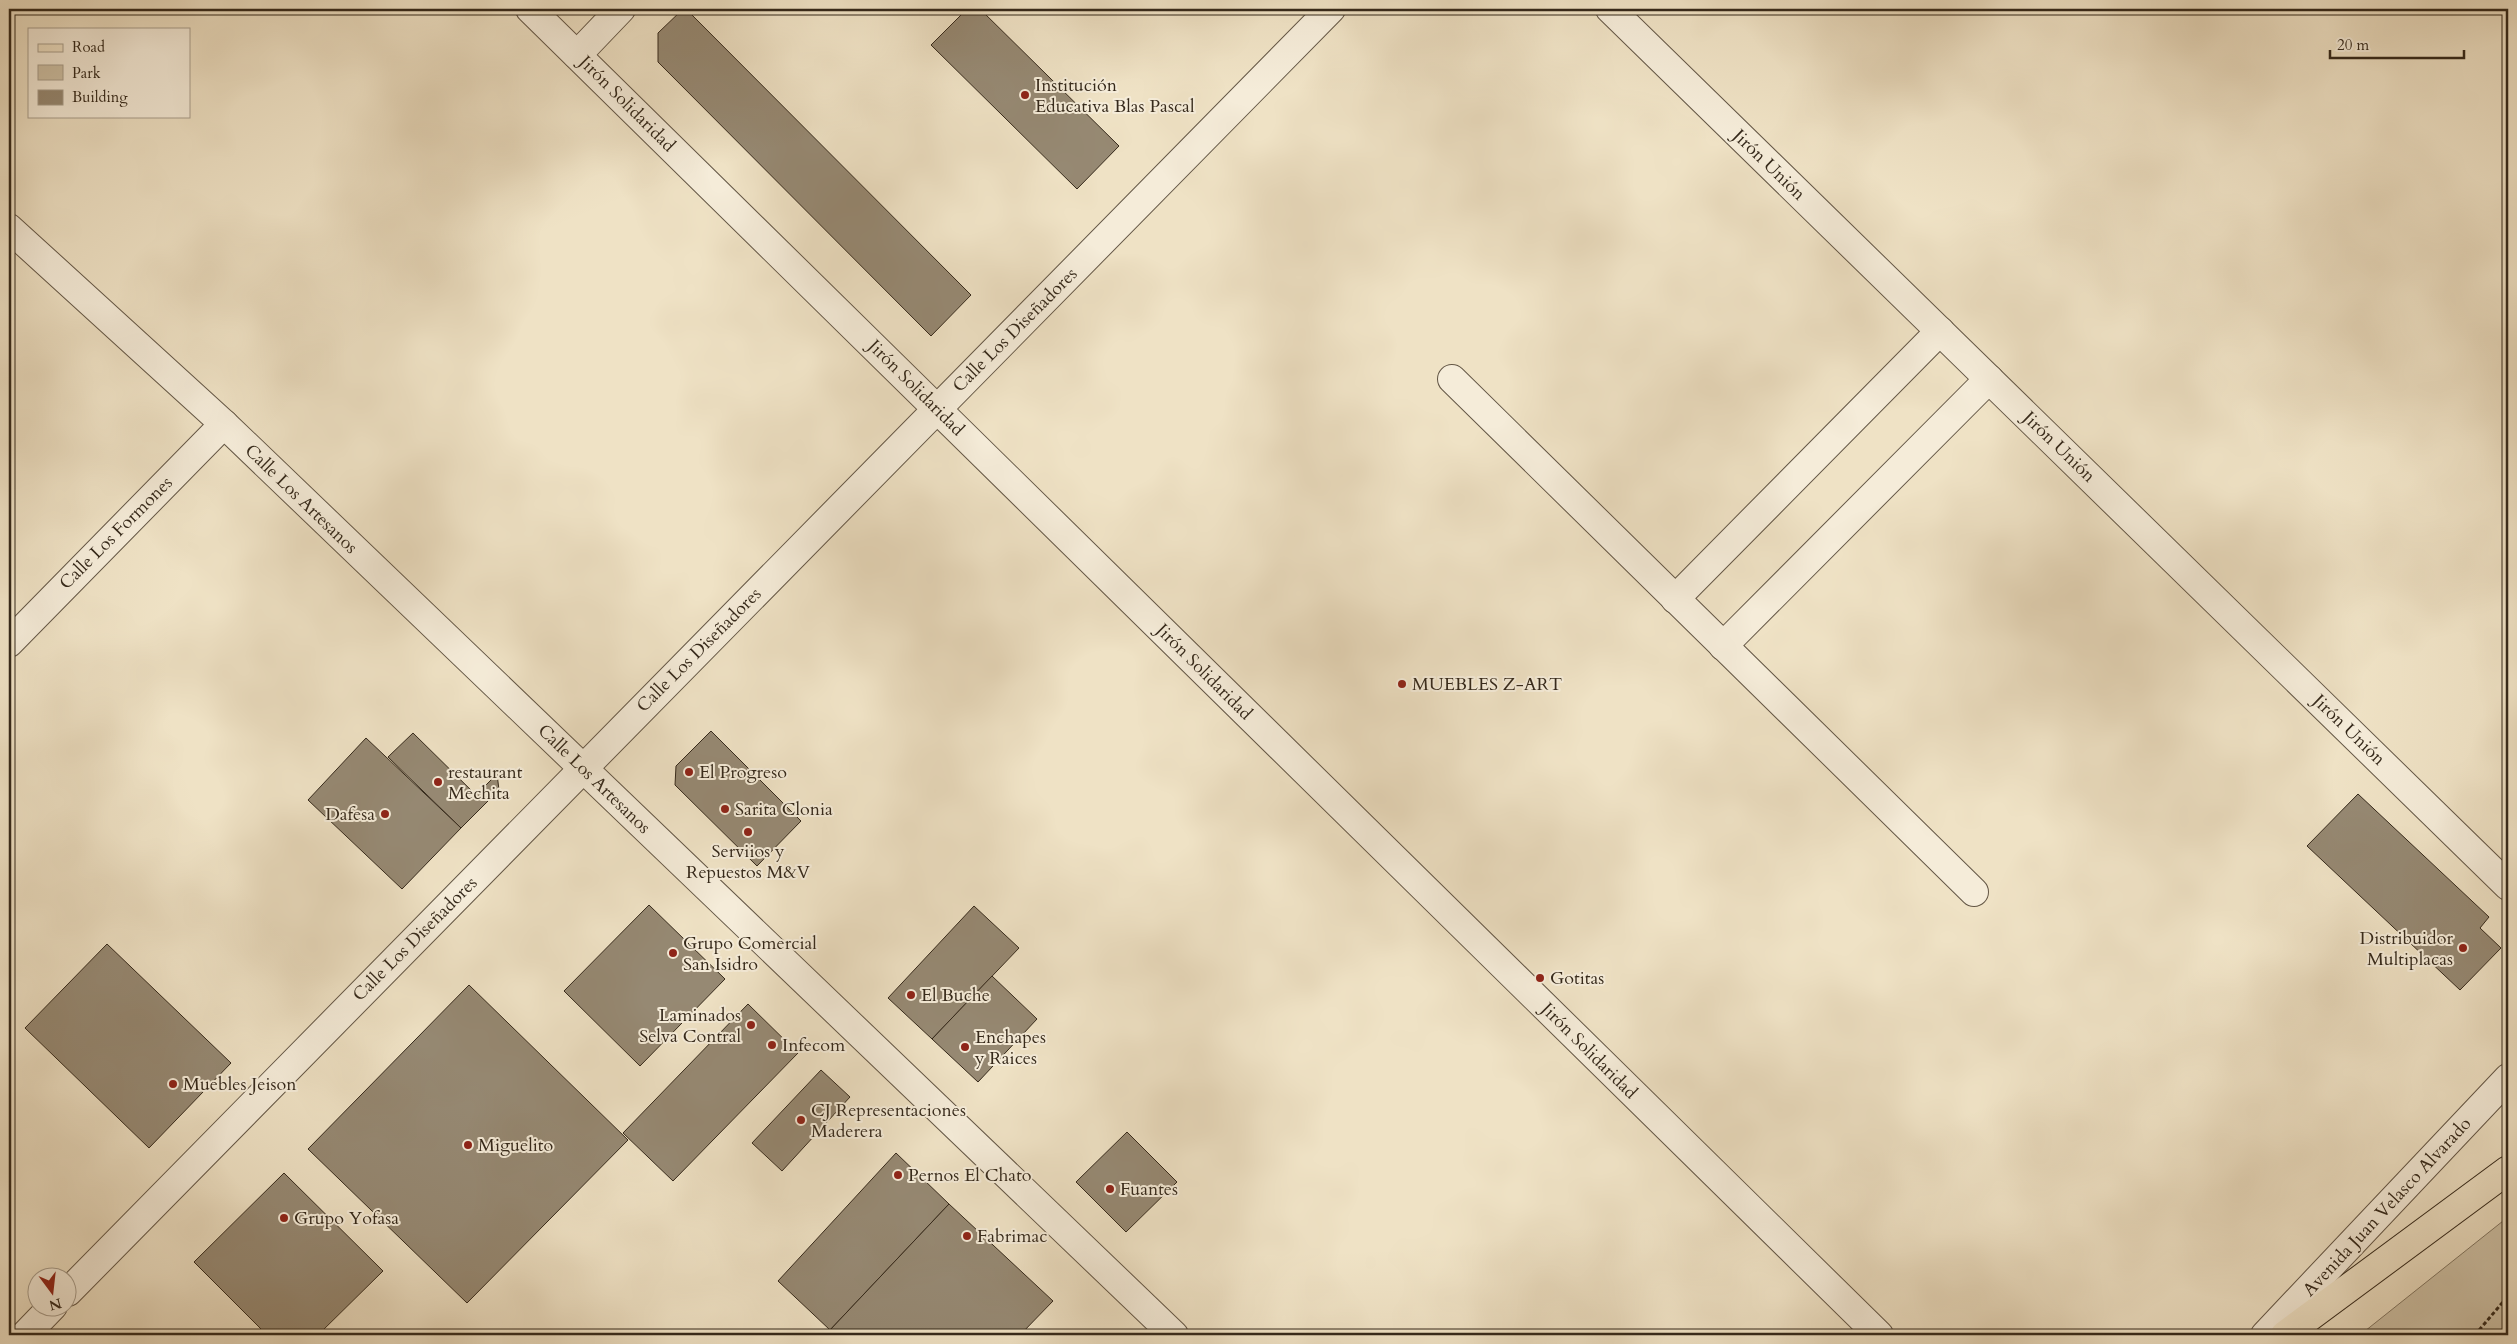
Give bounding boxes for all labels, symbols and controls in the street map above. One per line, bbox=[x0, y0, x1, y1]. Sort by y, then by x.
legend bbox=[28, 28, 190, 118]
scale bar bbox=[2330, 28, 2463, 60]
text: 20 m bbox=[2337, 35, 2369, 55]
text: Road bbox=[72, 37, 105, 57]
street label: Jirón Solidaridad bbox=[571, 48, 681, 158]
text: Park bbox=[72, 63, 101, 83]
place label: Institución Educativa Blas Pascal bbox=[1035, 73, 1195, 119]
text: Building bbox=[72, 87, 128, 107]
marker: Institución Educativa Blas Pascal bbox=[1019, 89, 1031, 101]
street label: Jirón Unión bbox=[1725, 122, 1811, 207]
street label: Calle Los Diseñadores bbox=[947, 262, 1083, 398]
street label: Jirón Solidaridad bbox=[860, 332, 970, 442]
street label: Jirón Unión bbox=[2015, 404, 2101, 489]
street label: Calle Los Artesanos bbox=[239, 439, 363, 559]
street label: Calle Los Formones bbox=[54, 471, 178, 595]
street label: Calle Los Diseñadores bbox=[631, 582, 767, 718]
street label: Jirón Solidaridad bbox=[1148, 616, 1258, 726]
place label: MUEBLES Z-ART bbox=[1412, 672, 1562, 697]
marker: MUEBLES Z-ART bbox=[1396, 678, 1408, 690]
street label: Jirón Unión bbox=[2305, 687, 2391, 772]
street label: Calle Los Artesanos bbox=[532, 719, 656, 839]
place label: restaurant Mechita bbox=[448, 760, 523, 806]
place label: El Progreso bbox=[699, 760, 787, 785]
marker: El Progreso bbox=[683, 766, 695, 778]
marker: restaurant Mechita bbox=[432, 776, 444, 788]
place label: Sarita Clonia bbox=[735, 797, 833, 822]
place label: Dafesa bbox=[325, 802, 375, 827]
marker: Sarita Clonia bbox=[719, 803, 731, 815]
marker: Dafesa bbox=[379, 808, 391, 820]
marker: Serviios y Repuestos M&V bbox=[742, 826, 754, 838]
place label: Serviios y Repuestos M&V bbox=[686, 839, 811, 885]
street label: Calle Los Diseñadores bbox=[347, 871, 483, 1007]
place label: Distribuidor Multiplacas bbox=[2360, 926, 2453, 972]
place label: Grupo Comercial San Isidro bbox=[683, 931, 817, 977]
marker: Distribuidor Multiplacas bbox=[2457, 942, 2469, 954]
marker: Grupo Comercial San Isidro bbox=[667, 947, 679, 959]
place label: Gotitas bbox=[1550, 966, 1604, 991]
marker: Gotitas bbox=[1534, 972, 1546, 984]
place label: El Buche bbox=[921, 983, 990, 1008]
marker: El Buche bbox=[905, 989, 917, 1001]
street label: Jirón Solidaridad bbox=[1533, 995, 1643, 1105]
place label: Laminados Selva Contral bbox=[639, 1003, 741, 1049]
marker: Laminados Selva Contral bbox=[745, 1019, 757, 1031]
place label: Enchapes y Raices bbox=[974, 1025, 1046, 1071]
place label: Infecom bbox=[782, 1033, 846, 1058]
marker: Infecom bbox=[766, 1039, 778, 1051]
marker: Enchapes y Raices bbox=[959, 1041, 971, 1053]
place label: Muebles Jeison bbox=[183, 1072, 297, 1097]
marker: Muebles Jeison bbox=[167, 1078, 179, 1090]
place label: CJ Representaciones Maderera bbox=[811, 1098, 966, 1144]
street label: Avenida Juan Velasco Alvarado bbox=[2297, 1112, 2477, 1302]
marker: CJ Representaciones Maderera bbox=[795, 1114, 807, 1126]
place label: Miguelito bbox=[478, 1133, 553, 1158]
marker: Miguelito bbox=[462, 1139, 474, 1151]
place label: Pernos El Chato bbox=[908, 1163, 1032, 1188]
marker: Pernos El Chato bbox=[892, 1169, 904, 1181]
place label: Fuantes bbox=[1120, 1177, 1178, 1202]
marker: Fuantes bbox=[1104, 1183, 1116, 1195]
place label: Grupo Yofasa bbox=[294, 1206, 399, 1231]
marker: Grupo Yofasa bbox=[278, 1212, 290, 1224]
place label: Fabrimac bbox=[977, 1224, 1048, 1249]
marker: Fabrimac bbox=[961, 1230, 973, 1242]
north arrow bbox=[28, 1266, 78, 1316]
text: N bbox=[47, 1293, 64, 1315]

